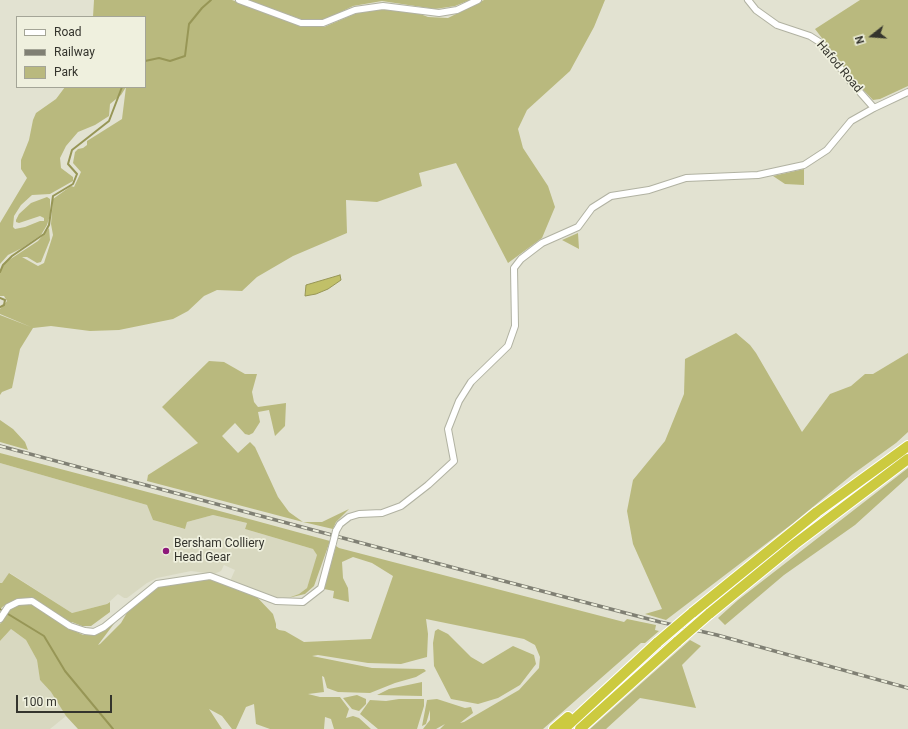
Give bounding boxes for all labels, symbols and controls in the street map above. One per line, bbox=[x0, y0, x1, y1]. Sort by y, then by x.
legend bbox=[16, 16, 146, 88]
north arrow bbox=[852, 16, 892, 56]
text: Road bbox=[54, 25, 82, 39]
text: N bbox=[853, 34, 867, 45]
street label: Hafod Road bbox=[813, 38, 865, 96]
text: Railway bbox=[54, 45, 95, 59]
text: Park bbox=[54, 65, 78, 79]
place label: Bersham Colliery Head Gear bbox=[174, 537, 264, 565]
marker: Bersham Colliery Head Gear bbox=[161, 546, 171, 556]
scale bar bbox=[18, 687, 114, 713]
text: 100 m bbox=[23, 695, 57, 709]

